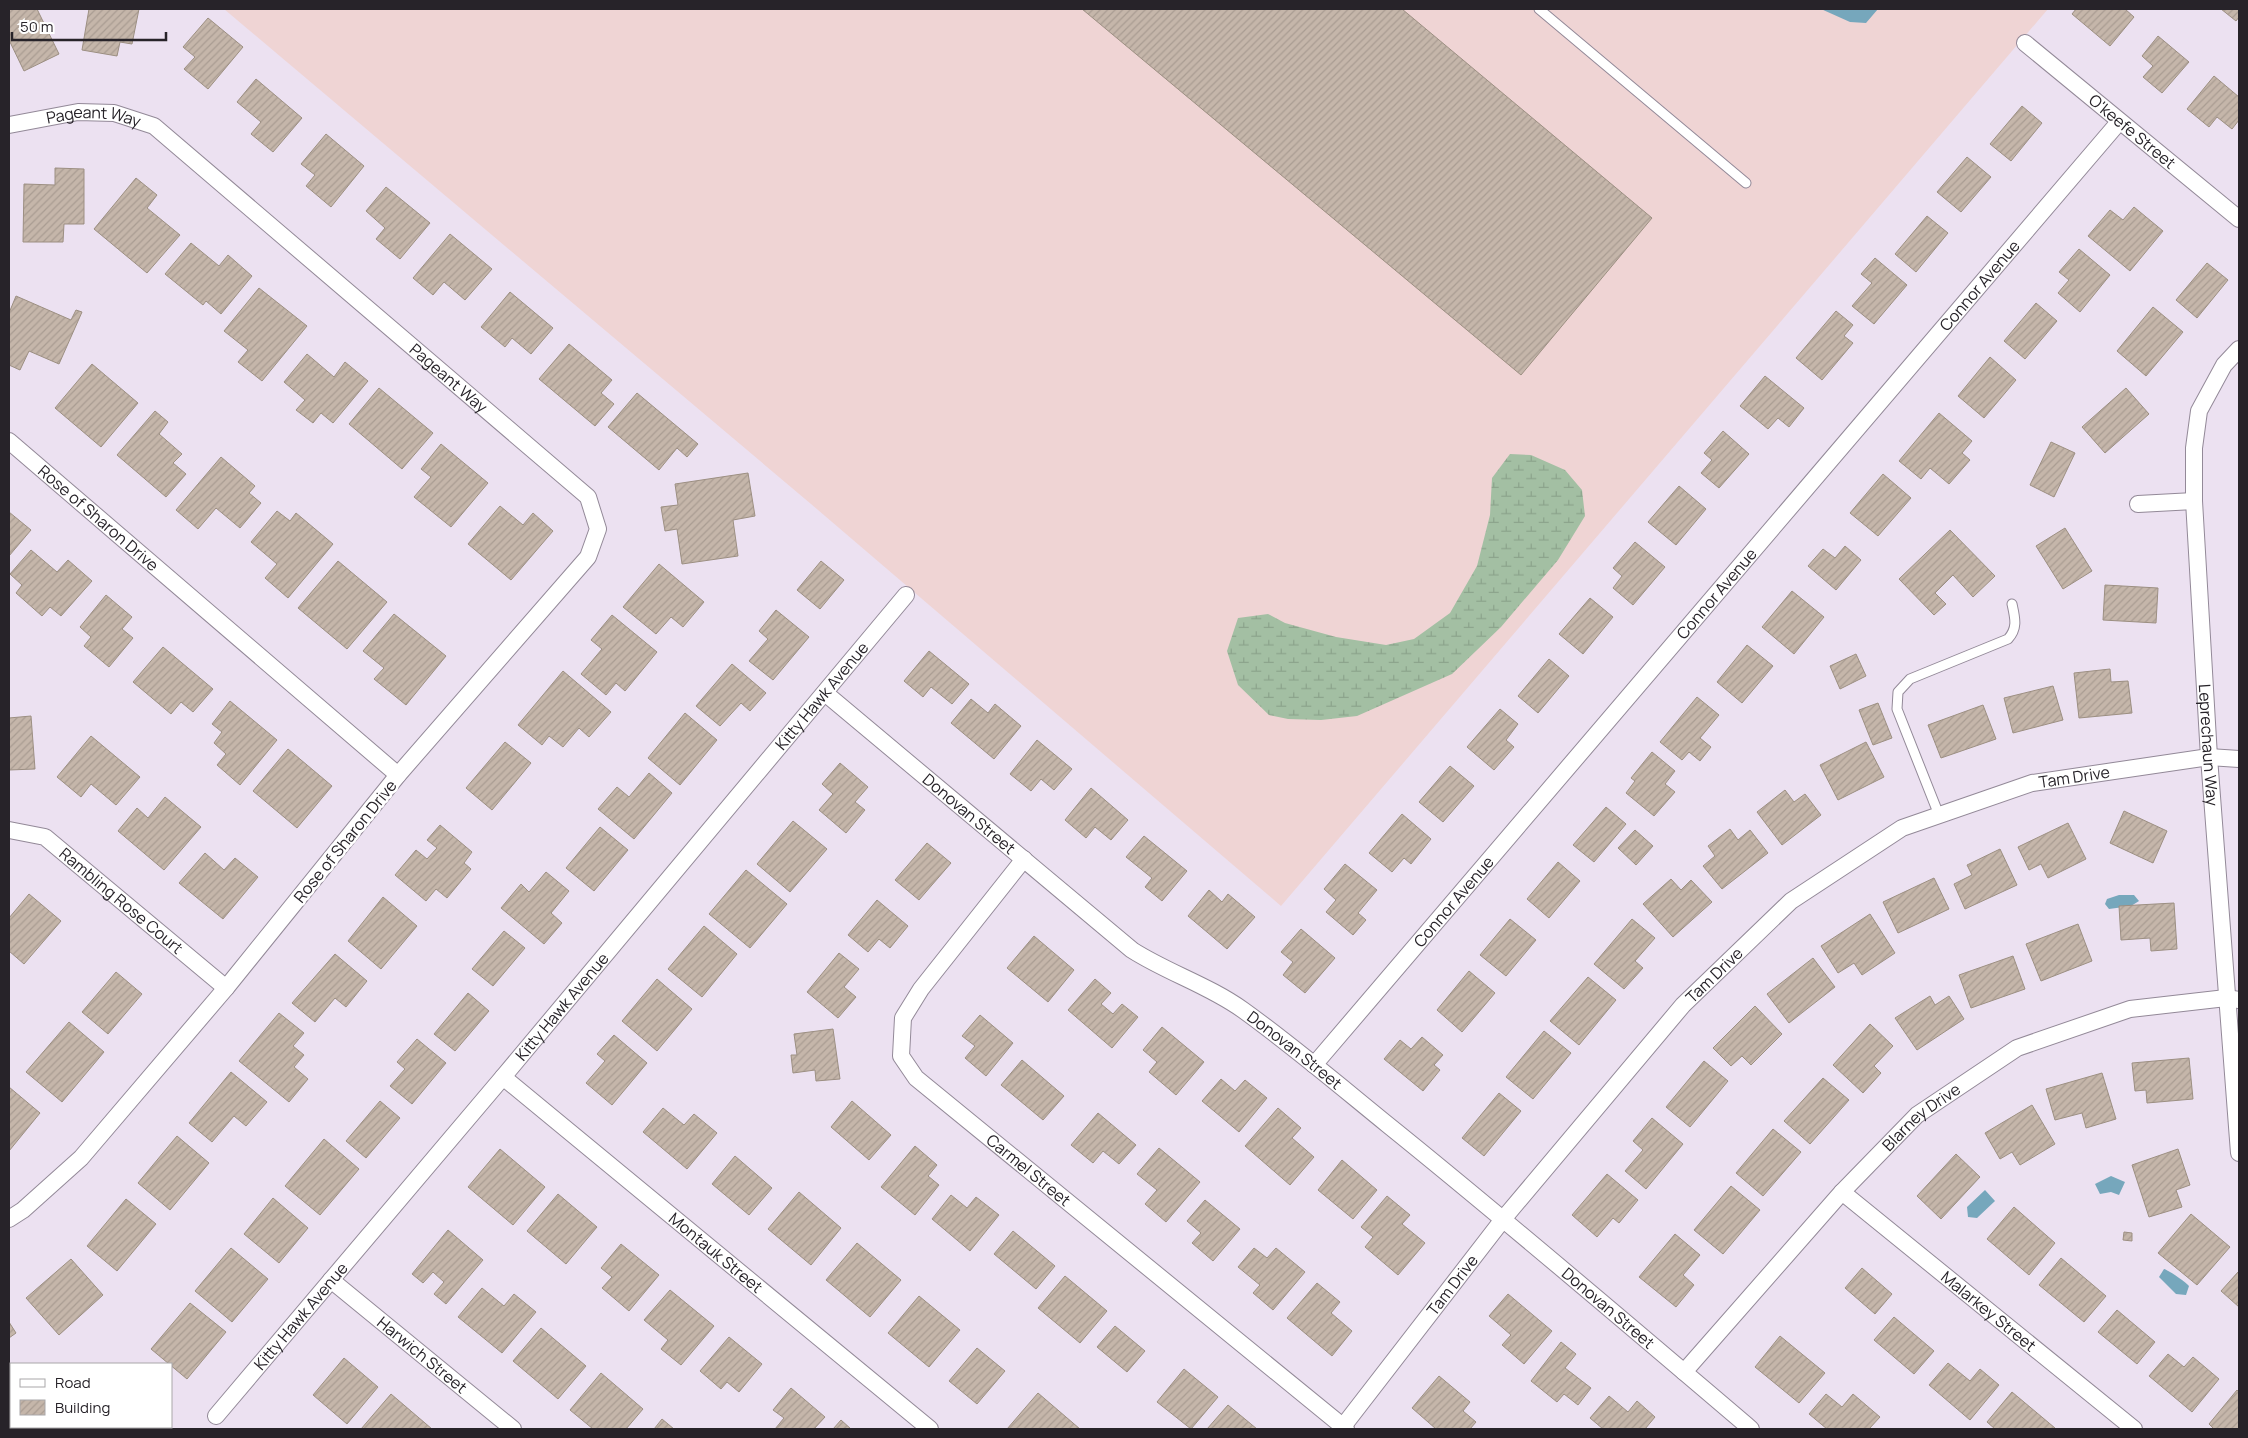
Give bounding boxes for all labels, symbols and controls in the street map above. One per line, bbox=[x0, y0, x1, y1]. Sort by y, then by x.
scale bar bbox=[12, 10, 166, 42]
text: 50 m bbox=[20, 16, 54, 37]
street label: O'keefe Street bbox=[2084, 89, 2180, 174]
street label: Pageant Way bbox=[44, 101, 144, 132]
street label: Connor Avenue bbox=[1934, 235, 2025, 336]
street label: Pageant Way bbox=[405, 338, 493, 418]
street label: Rose of Sharon Drive bbox=[34, 460, 163, 576]
street label: Connor Avenue bbox=[1671, 543, 1762, 644]
street label: Kitty Hawk Avenue bbox=[770, 637, 873, 755]
street label: Leprechaun Way bbox=[2194, 683, 2224, 807]
street label: Tam Drive bbox=[2037, 761, 2111, 793]
street label: Donovan Street bbox=[918, 768, 1020, 859]
street label: Rose of Sharon Drive bbox=[289, 775, 401, 907]
street label: Rambling Rose Court bbox=[55, 843, 188, 959]
street label: Connor Avenue bbox=[1408, 851, 1499, 952]
street label: Tam Drive bbox=[1681, 942, 1747, 1008]
street label: Kitty Hawk Avenue bbox=[510, 948, 613, 1065]
street label: Donovan Street bbox=[1243, 1006, 1347, 1094]
street label: Blarney Drive bbox=[1877, 1078, 1965, 1156]
street label: Carmel Street bbox=[982, 1129, 1075, 1211]
street label: Montauk Street bbox=[664, 1207, 768, 1298]
street label: Tam Drive bbox=[1422, 1250, 1483, 1320]
street label: Kitty Hawk Avenue bbox=[249, 1258, 353, 1374]
street label: Donovan Street bbox=[1557, 1262, 1659, 1353]
street label: Malarkey Street bbox=[1937, 1266, 2041, 1356]
street label: Harwich Street bbox=[373, 1311, 472, 1398]
legend bbox=[10, 1363, 172, 1428]
text: Road bbox=[55, 1372, 91, 1393]
text: Building bbox=[55, 1397, 110, 1418]

